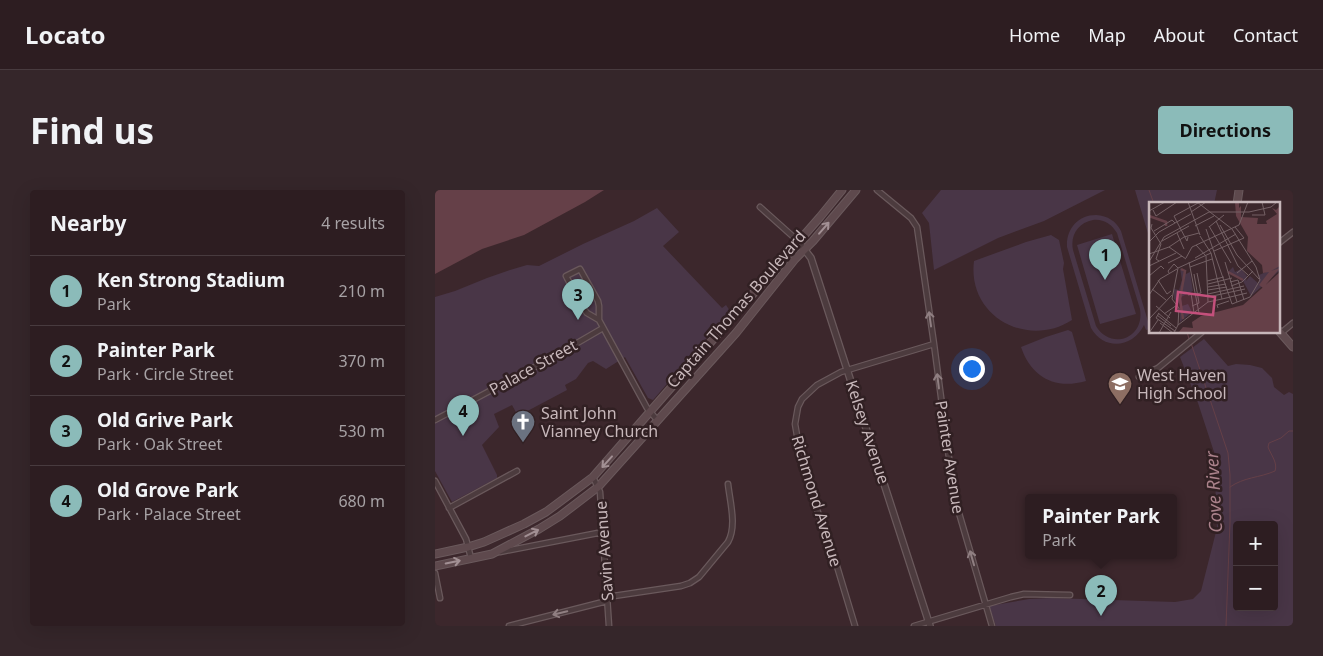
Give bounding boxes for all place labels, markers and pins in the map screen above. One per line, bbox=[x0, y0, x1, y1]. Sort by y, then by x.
pin: 1 bbox=[1089, 239, 1121, 280]
pin: 3 bbox=[562, 279, 594, 320]
place label: West Haven High School bbox=[1137, 364, 1227, 404]
school or university icon: West Haven High School bbox=[1107, 371, 1133, 405]
pin: 4 bbox=[447, 395, 479, 436]
place label: Saint John Vianney Church bbox=[541, 402, 658, 442]
church icon: Saint John Vianney Church bbox=[510, 409, 536, 443]
pin: 2 bbox=[1085, 575, 1117, 616]

